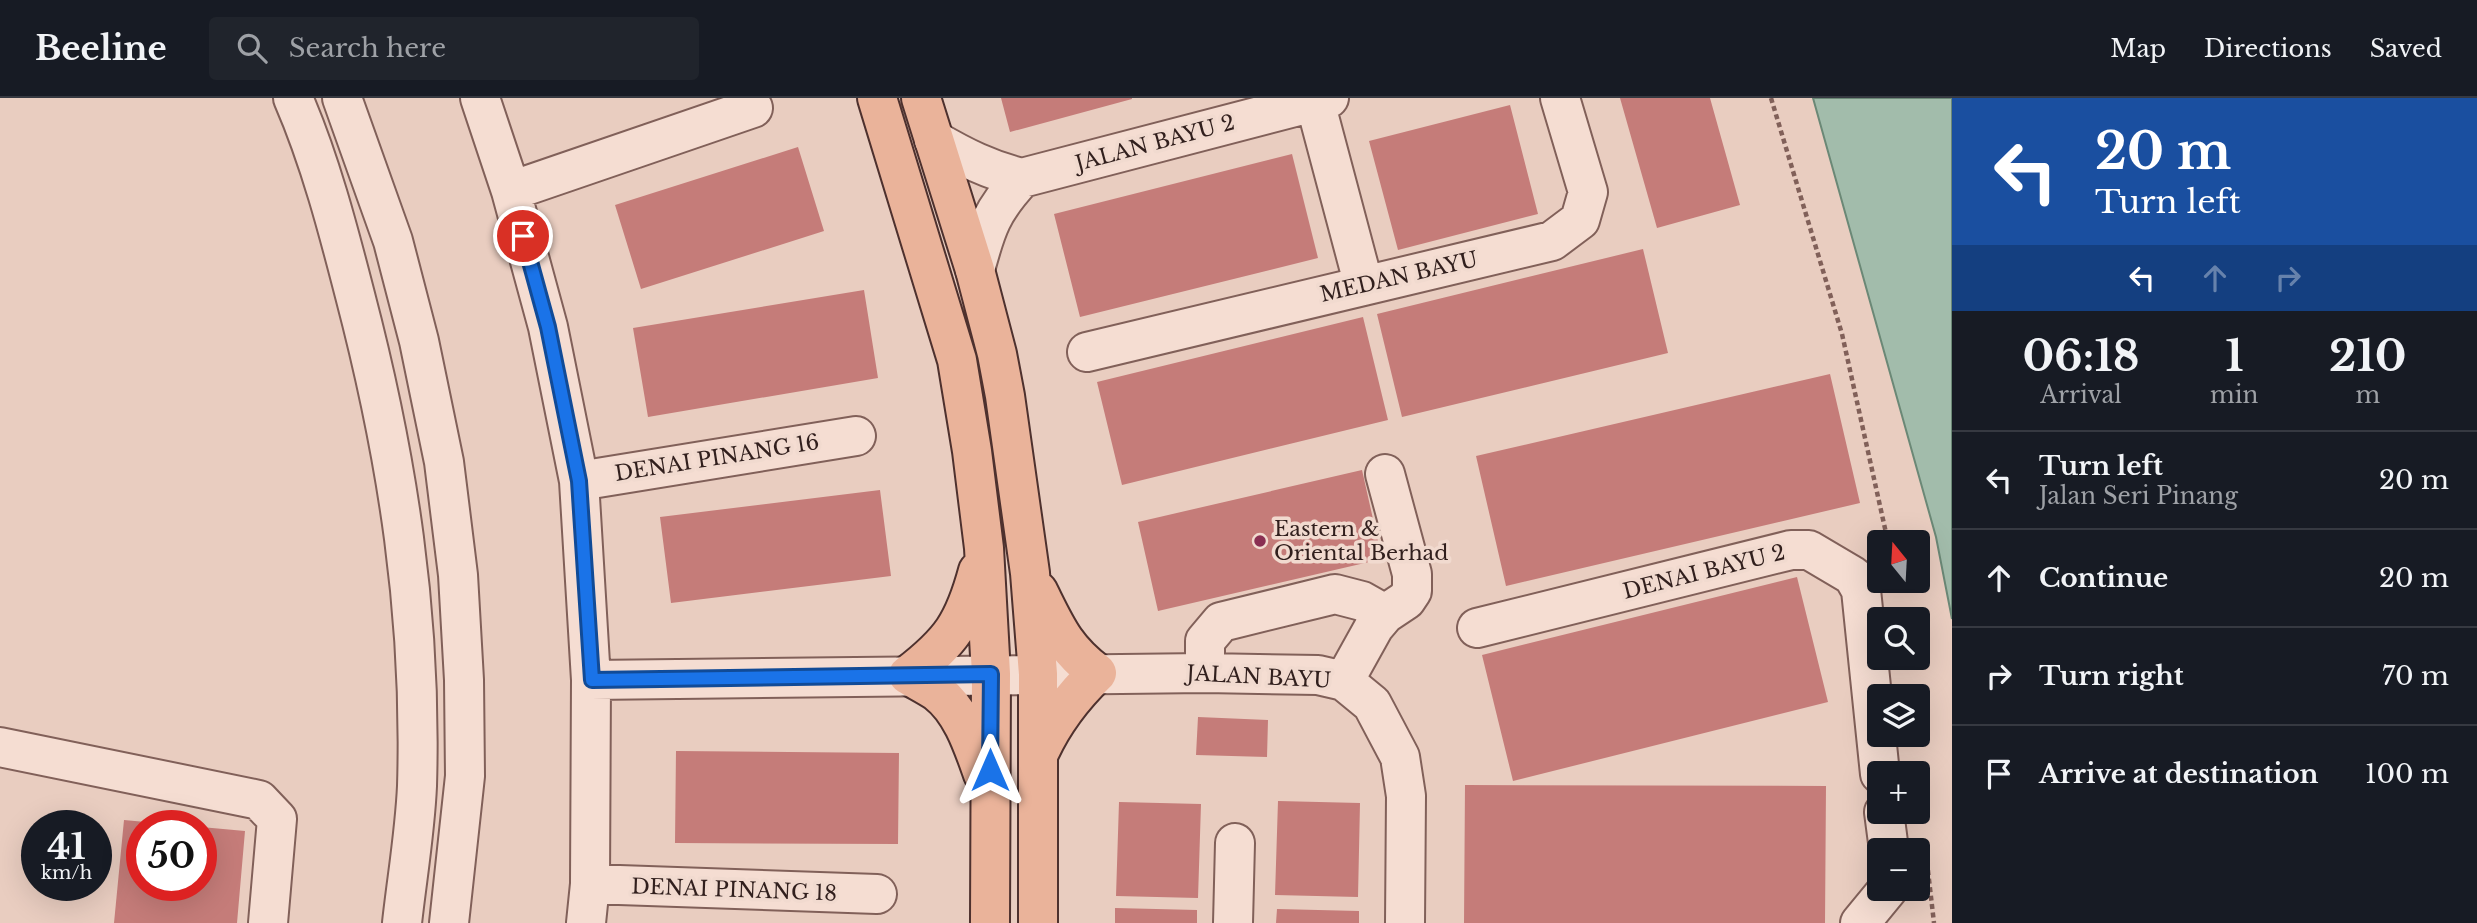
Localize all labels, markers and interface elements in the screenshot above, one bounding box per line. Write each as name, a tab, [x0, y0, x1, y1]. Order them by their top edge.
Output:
search box	[209, 17, 699, 80]
text: Beeline	[35, 28, 167, 69]
icon: search	[233, 29, 271, 67]
text: Search here	[289, 32, 446, 64]
text: Map	[2110, 34, 2166, 63]
text: Directions	[2204, 34, 2332, 63]
text: Saved	[2370, 34, 2442, 63]
street label: JALAN BAYU 2	[1070, 109, 1237, 178]
text: 20 m	[2095, 121, 2231, 182]
icon: left	[1980, 126, 2071, 217]
text: Turn left	[2095, 182, 2241, 222]
pin	[493, 206, 553, 266]
icon: arrive	[504, 217, 542, 255]
street label: MEDAN BAYU	[1317, 246, 1481, 308]
icon: left	[2123, 259, 2161, 297]
icon: ahead	[2196, 259, 2234, 297]
icon: right	[2269, 259, 2307, 297]
text: 06:18	[2023, 330, 2140, 382]
text: 1	[2225, 330, 2243, 382]
text: 210	[2329, 330, 2406, 382]
text: Arrival	[2040, 381, 2122, 409]
text: min	[2210, 381, 2258, 409]
text: m	[2355, 381, 2380, 409]
street label: DENAI PINANG 16	[613, 429, 821, 487]
text: Turn left	[2039, 450, 2163, 482]
icon: left	[1980, 461, 2018, 499]
text: 20 m	[2379, 464, 2449, 496]
text: Jalan Seri Pinang	[2039, 482, 2238, 510]
place label: Eastern & Oriental Berhad	[1274, 516, 1448, 566]
north arrow	[1867, 530, 1930, 593]
map controls	[1867, 530, 1930, 901]
marker: Eastern & Oriental Berhad	[1252, 533, 1268, 549]
street label: DENAI BAYU 2	[1620, 539, 1788, 605]
icon: ahead	[1980, 559, 2018, 597]
text: Continue	[2039, 562, 2168, 594]
text: 20 m	[2379, 562, 2449, 594]
button: search	[1867, 607, 1930, 670]
icon: right	[1980, 657, 2018, 695]
street label: JALAN BAYU	[1183, 660, 1332, 694]
text: Turn right	[2039, 660, 2184, 692]
text: 70 m	[2382, 660, 2449, 692]
button: layers	[1867, 684, 1930, 747]
position arrow	[953, 733, 1027, 807]
icon: arrive	[1980, 755, 2018, 793]
text: Arrive at destination	[2039, 758, 2319, 790]
text: 100 m	[2365, 758, 2449, 790]
button: +	[1867, 761, 1930, 824]
speed limit sign: 50	[126, 810, 217, 901]
text: 41	[47, 825, 86, 868]
button: −	[1867, 838, 1930, 901]
text: km/h	[41, 862, 92, 884]
street label: DENAI PINANG 18	[631, 873, 837, 907]

